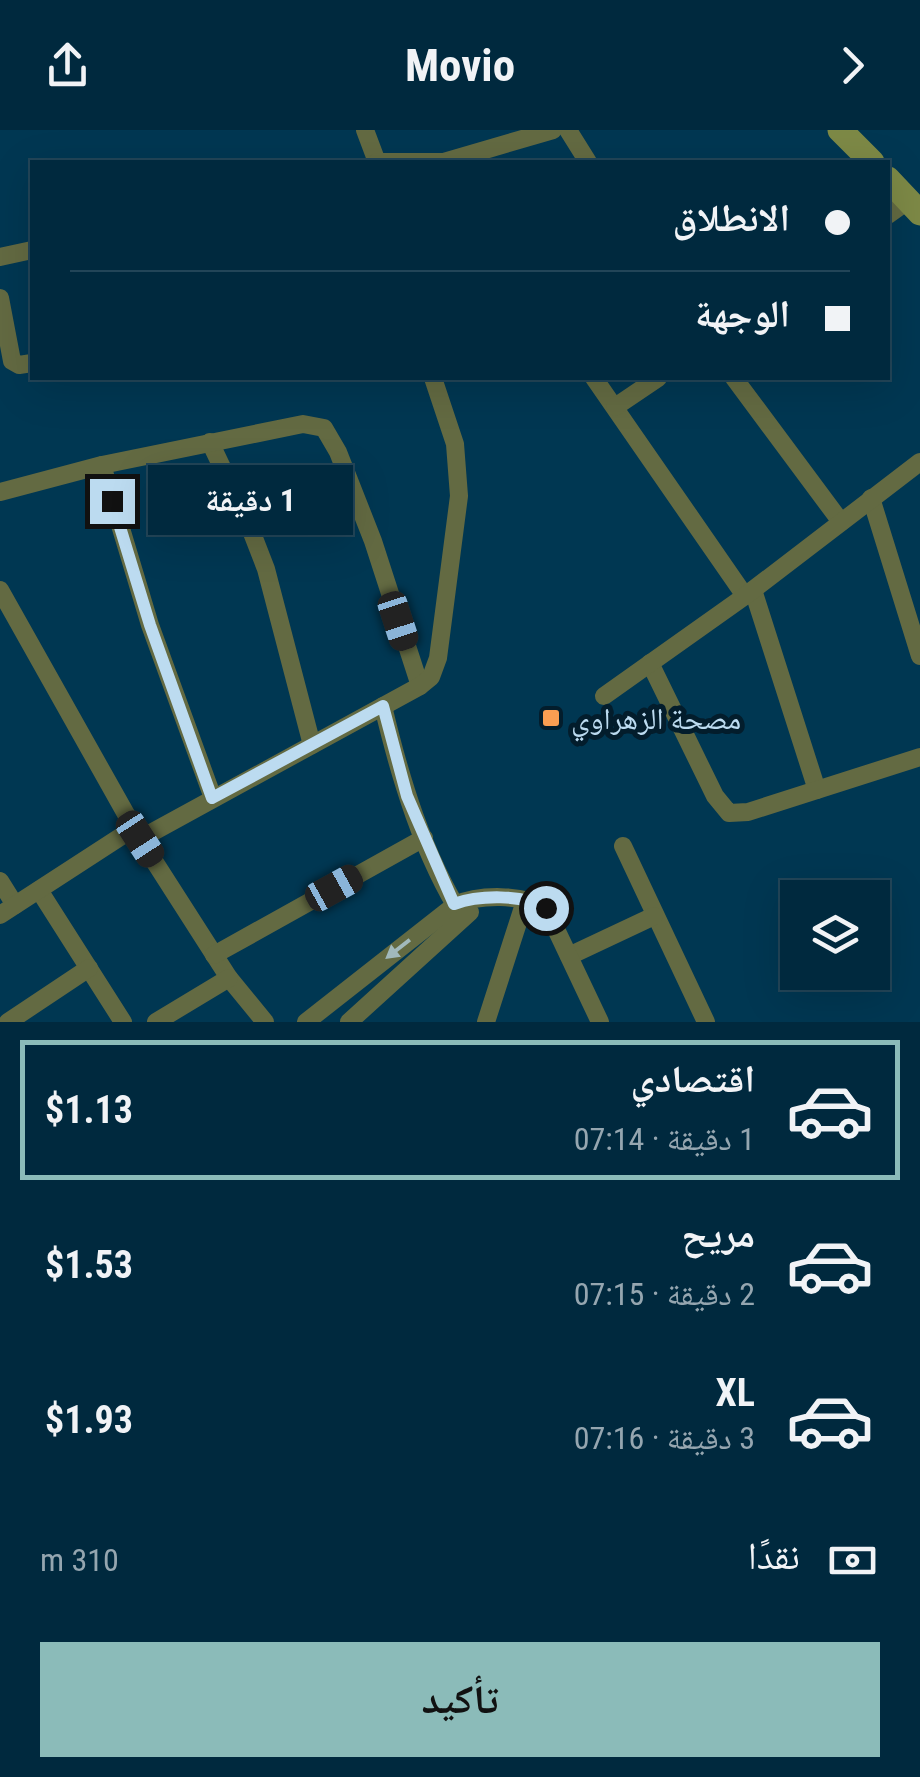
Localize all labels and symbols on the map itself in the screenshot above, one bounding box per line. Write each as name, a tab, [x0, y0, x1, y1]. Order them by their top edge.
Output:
callout: 1 دقيقة	[147, 466, 352, 536]
route end	[90, 479, 135, 524]
car	[374, 588, 422, 654]
place label: مصحة الزهراوي	[571, 701, 741, 742]
marker: مصحة الزهراوي	[540, 707, 562, 729]
car	[111, 806, 169, 872]
car	[300, 860, 368, 916]
route start	[524, 886, 569, 931]
one-way arrow	[386, 938, 411, 959]

